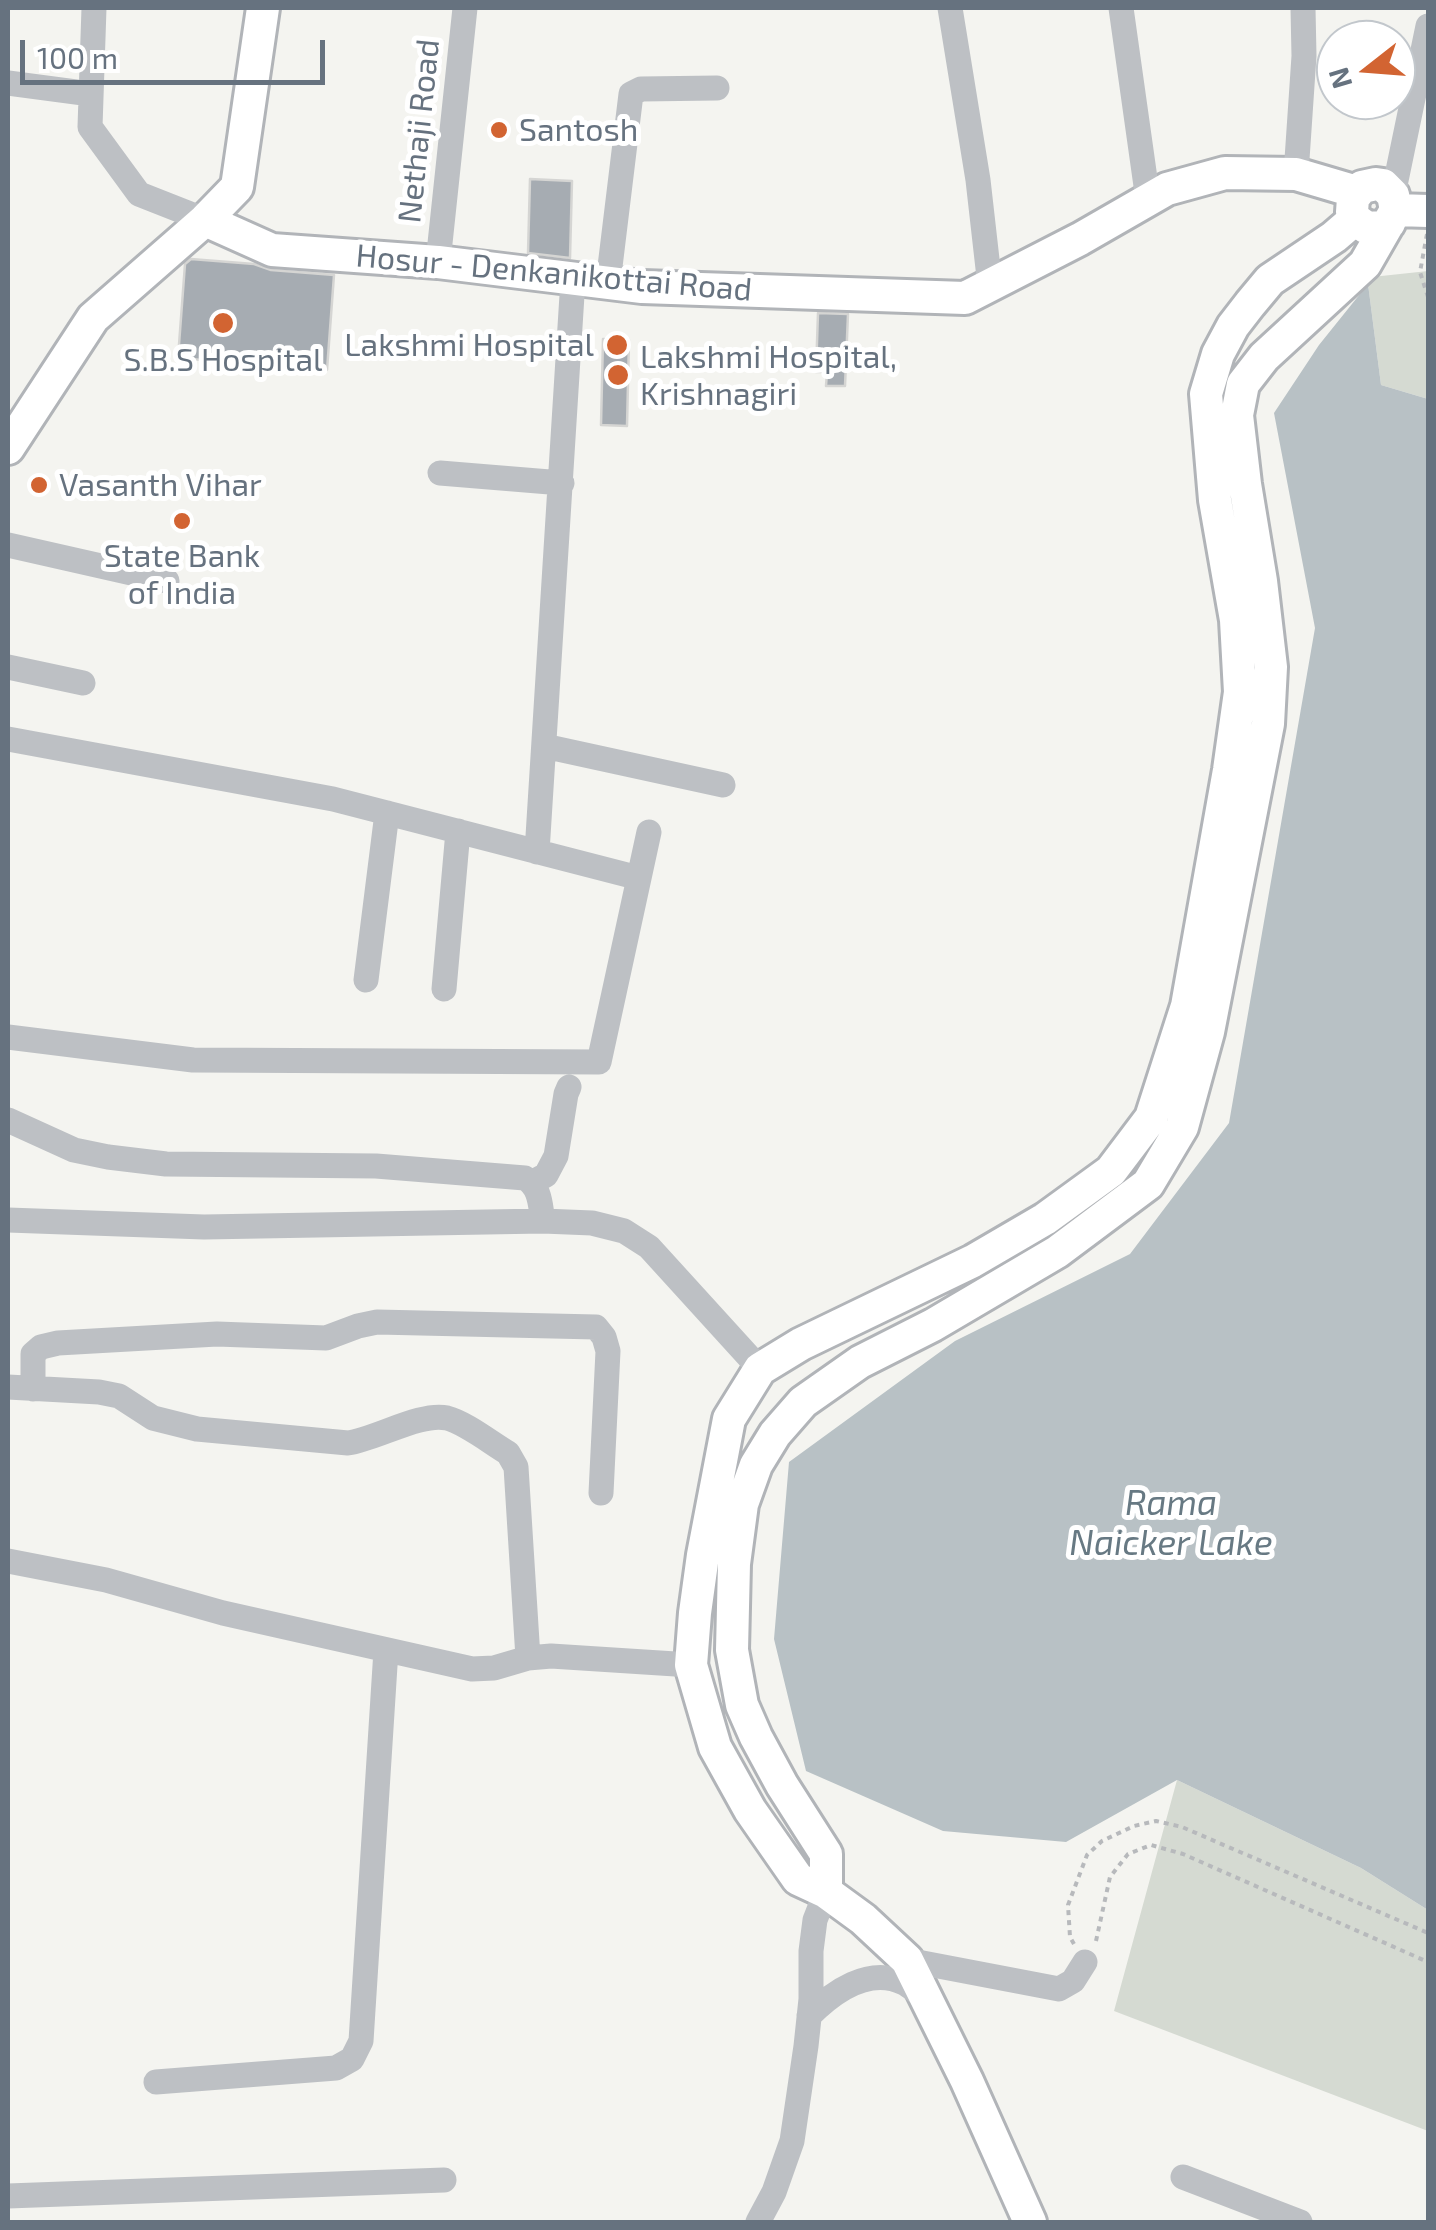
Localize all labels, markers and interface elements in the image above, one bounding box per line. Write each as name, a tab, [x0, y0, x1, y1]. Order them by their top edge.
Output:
scale bar	[25, 20, 330, 82]
north arrow	[1316, 20, 1416, 120]
street label: Nethaji Road	[390, 37, 448, 225]
text: 100 m	[37, 39, 118, 75]
text: N	[1320, 64, 1358, 93]
place label: Santosh	[519, 111, 638, 149]
marker: Santosh	[488, 119, 510, 141]
street label: Hosur - Denkanikottai Road	[354, 237, 754, 309]
marker: S.B.S Hospital	[210, 310, 236, 336]
place label: Lakshmi Hospital	[344, 326, 594, 364]
marker: Lakshmi Hospital	[604, 332, 630, 358]
place label: Lakshmi Hospital, Krishnagiri	[640, 338, 897, 413]
place label: S.B.S Hospital	[123, 341, 323, 379]
marker: Lakshmi Hospital, Krishnagiri	[605, 362, 631, 388]
place label: Vasanth Vihar	[59, 466, 262, 504]
marker: Vasanth Vihar	[28, 474, 50, 496]
marker: State Bank of India	[171, 510, 193, 532]
place label: State Bank of India	[104, 537, 260, 612]
water label: Rama Naicker Lake	[1069, 1482, 1273, 1564]

